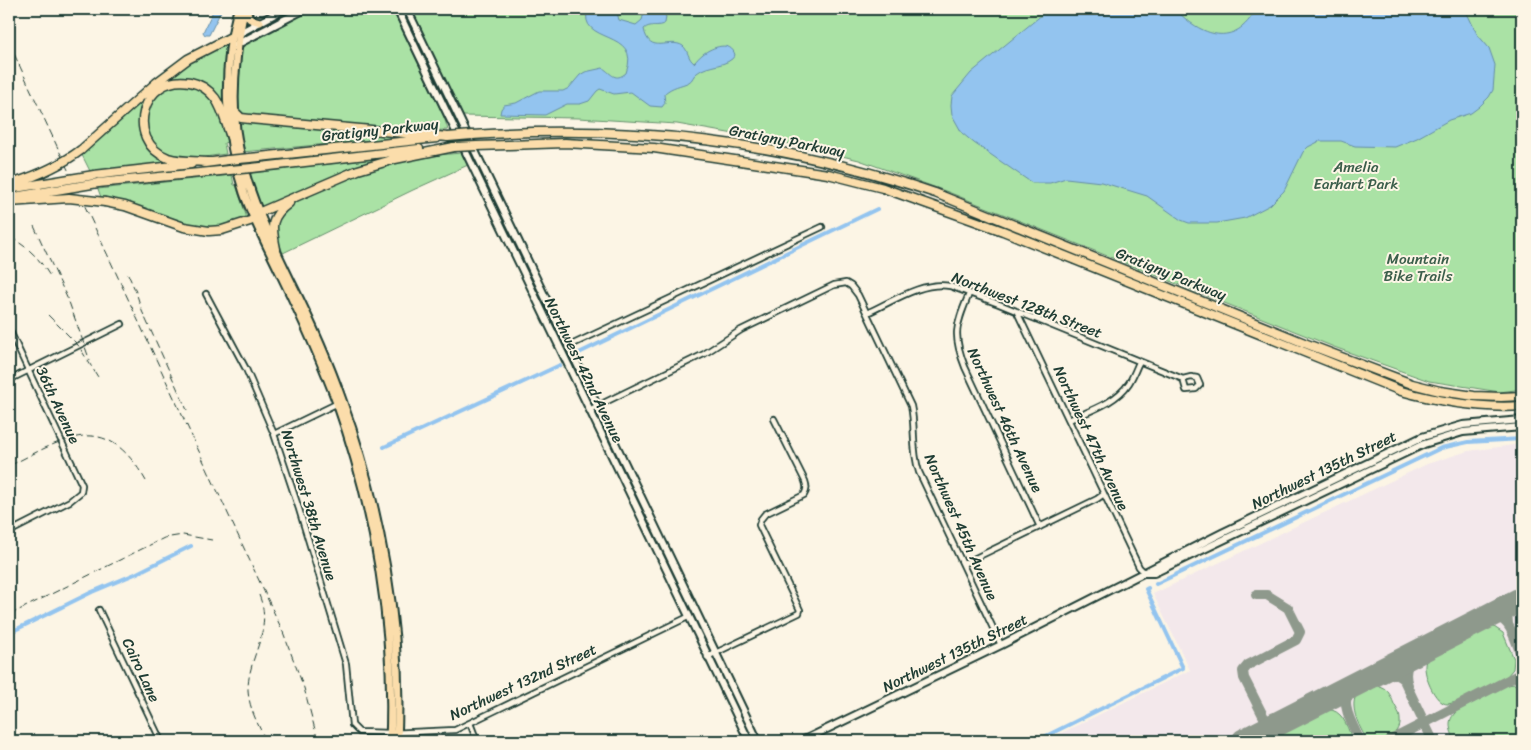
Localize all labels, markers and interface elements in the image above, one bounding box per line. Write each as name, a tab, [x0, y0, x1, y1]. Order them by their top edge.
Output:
street label: Gratigny Parkway	[320, 111, 440, 149]
street label: Gratigny Parkway	[727, 117, 847, 165]
park label: Amelia Earhart Park	[1314, 154, 1398, 197]
street label: Gratigny Parkway	[1112, 240, 1231, 308]
park label: Mountain Bike Trails	[1384, 246, 1452, 289]
street label: Northwest 128th Street	[948, 264, 1107, 346]
street label: Northwest 42nd Avenue	[537, 293, 631, 447]
street label: Northwest 46th Avenue	[960, 343, 1050, 497]
street label: Northwest 47th Avenue	[1046, 361, 1136, 515]
street label: 36th Avenue	[29, 362, 87, 448]
street label: Northwest 135th Street	[1247, 423, 1402, 517]
street label: Northwest 38th Avenue	[274, 426, 344, 584]
street label: Northwest 45th Avenue	[917, 449, 1005, 605]
street label: Northwest 135th Street	[878, 606, 1033, 700]
street label: Cairo Lane	[115, 633, 167, 707]
street label: Northwest 132nd Street	[445, 636, 602, 728]

